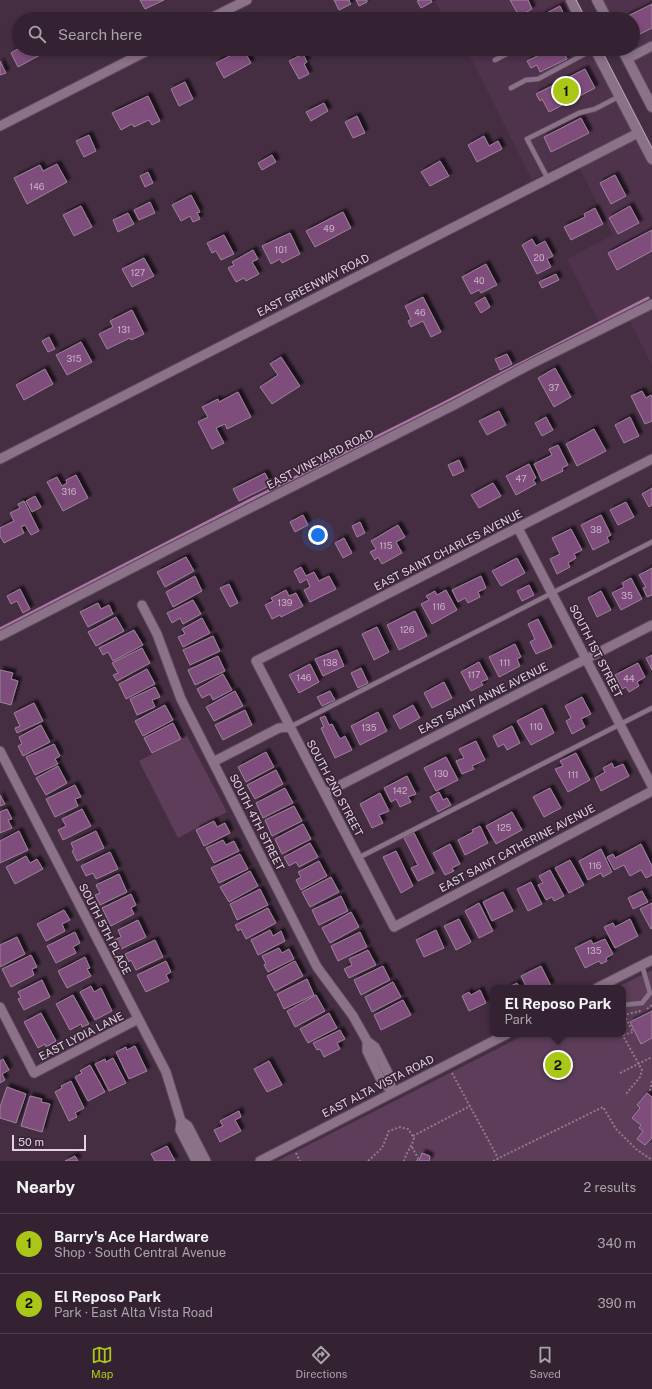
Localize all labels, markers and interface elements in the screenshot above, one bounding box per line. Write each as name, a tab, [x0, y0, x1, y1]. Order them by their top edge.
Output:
search box	[12, 12, 640, 56]
icon: search	[26, 23, 48, 45]
text: Search here	[58, 26, 142, 43]
pin: 1	[553, 76, 579, 106]
house number: 146	[30, 181, 45, 192]
house number: 49	[323, 223, 335, 234]
house number: 101	[275, 244, 287, 255]
street label: EAST GREENWAY ROAD	[255, 251, 371, 319]
house number: 20	[534, 252, 545, 263]
house number: 127	[131, 267, 145, 278]
house number: 40	[473, 275, 485, 286]
house number: 46	[414, 307, 426, 318]
house number: 131	[118, 324, 131, 335]
house number: 315	[66, 353, 82, 364]
house number: 37	[549, 382, 559, 393]
street label: EAST VINEYARD ROAD	[265, 427, 376, 491]
house number: 47	[515, 473, 527, 484]
house number: 316	[62, 486, 77, 497]
street label: EAST SAINT CHARLES AVENUE	[372, 507, 524, 593]
house number: 38	[590, 524, 602, 535]
your location	[308, 525, 328, 545]
house number: 115	[379, 540, 393, 551]
house number: 35	[621, 590, 633, 601]
house number: 139	[278, 597, 293, 608]
house number: 116	[433, 601, 446, 612]
street label: SOUTH 1ST STREET	[567, 602, 625, 700]
house number: 126	[400, 624, 415, 635]
house number: 138	[322, 657, 338, 668]
house number: 111	[500, 657, 511, 668]
street label: EAST SAINT ANNE AVENUE	[416, 660, 550, 736]
house number: 117	[468, 669, 480, 680]
house number: 146	[297, 672, 312, 683]
house number: 44	[623, 673, 635, 684]
house number: 110	[530, 721, 543, 732]
house number: 135	[361, 722, 377, 733]
street label: SOUTH 2ND STREET	[305, 738, 366, 839]
house number: 130	[434, 768, 449, 779]
house number: 111	[568, 769, 579, 780]
street label: SOUTH 4TH STREET	[227, 772, 287, 873]
house number: 142	[393, 785, 407, 796]
street label: EAST SAINT CATHERINE AVENUE	[437, 802, 597, 894]
house number: 125	[497, 822, 512, 833]
house number: 116	[589, 860, 602, 871]
street label: SOUTH 5TH PLACE	[77, 882, 133, 977]
house number: 135	[586, 945, 602, 956]
popup	[490, 985, 626, 1037]
text: El Reposo Park	[504, 995, 612, 1012]
street label: EAST LYDIA LANE	[37, 1009, 126, 1063]
text: Park	[504, 1012, 532, 1027]
pin: 2	[545, 1050, 571, 1080]
street label: EAST ALTA VISTA ROAD	[320, 1052, 436, 1119]
scale bar	[12, 1133, 86, 1152]
text: 50 m	[18, 1136, 44, 1148]
text: Nearby	[16, 1177, 75, 1197]
text: 2 results	[584, 1180, 636, 1195]
text: Barry's Ace Hardware	[54, 1228, 209, 1245]
text: 1	[26, 1236, 32, 1251]
text: 340 m	[597, 1236, 636, 1251]
text: Shop · South Central Avenue	[54, 1245, 226, 1260]
text: El Reposo Park	[54, 1288, 161, 1305]
text: 2	[25, 1296, 33, 1311]
text: 390 m	[598, 1296, 636, 1311]
text: Park · East Alta Vista Road	[54, 1305, 213, 1320]
tab: Map	[91, 1344, 113, 1380]
tab: Directions	[296, 1344, 347, 1380]
tab: Saved	[529, 1344, 561, 1380]

